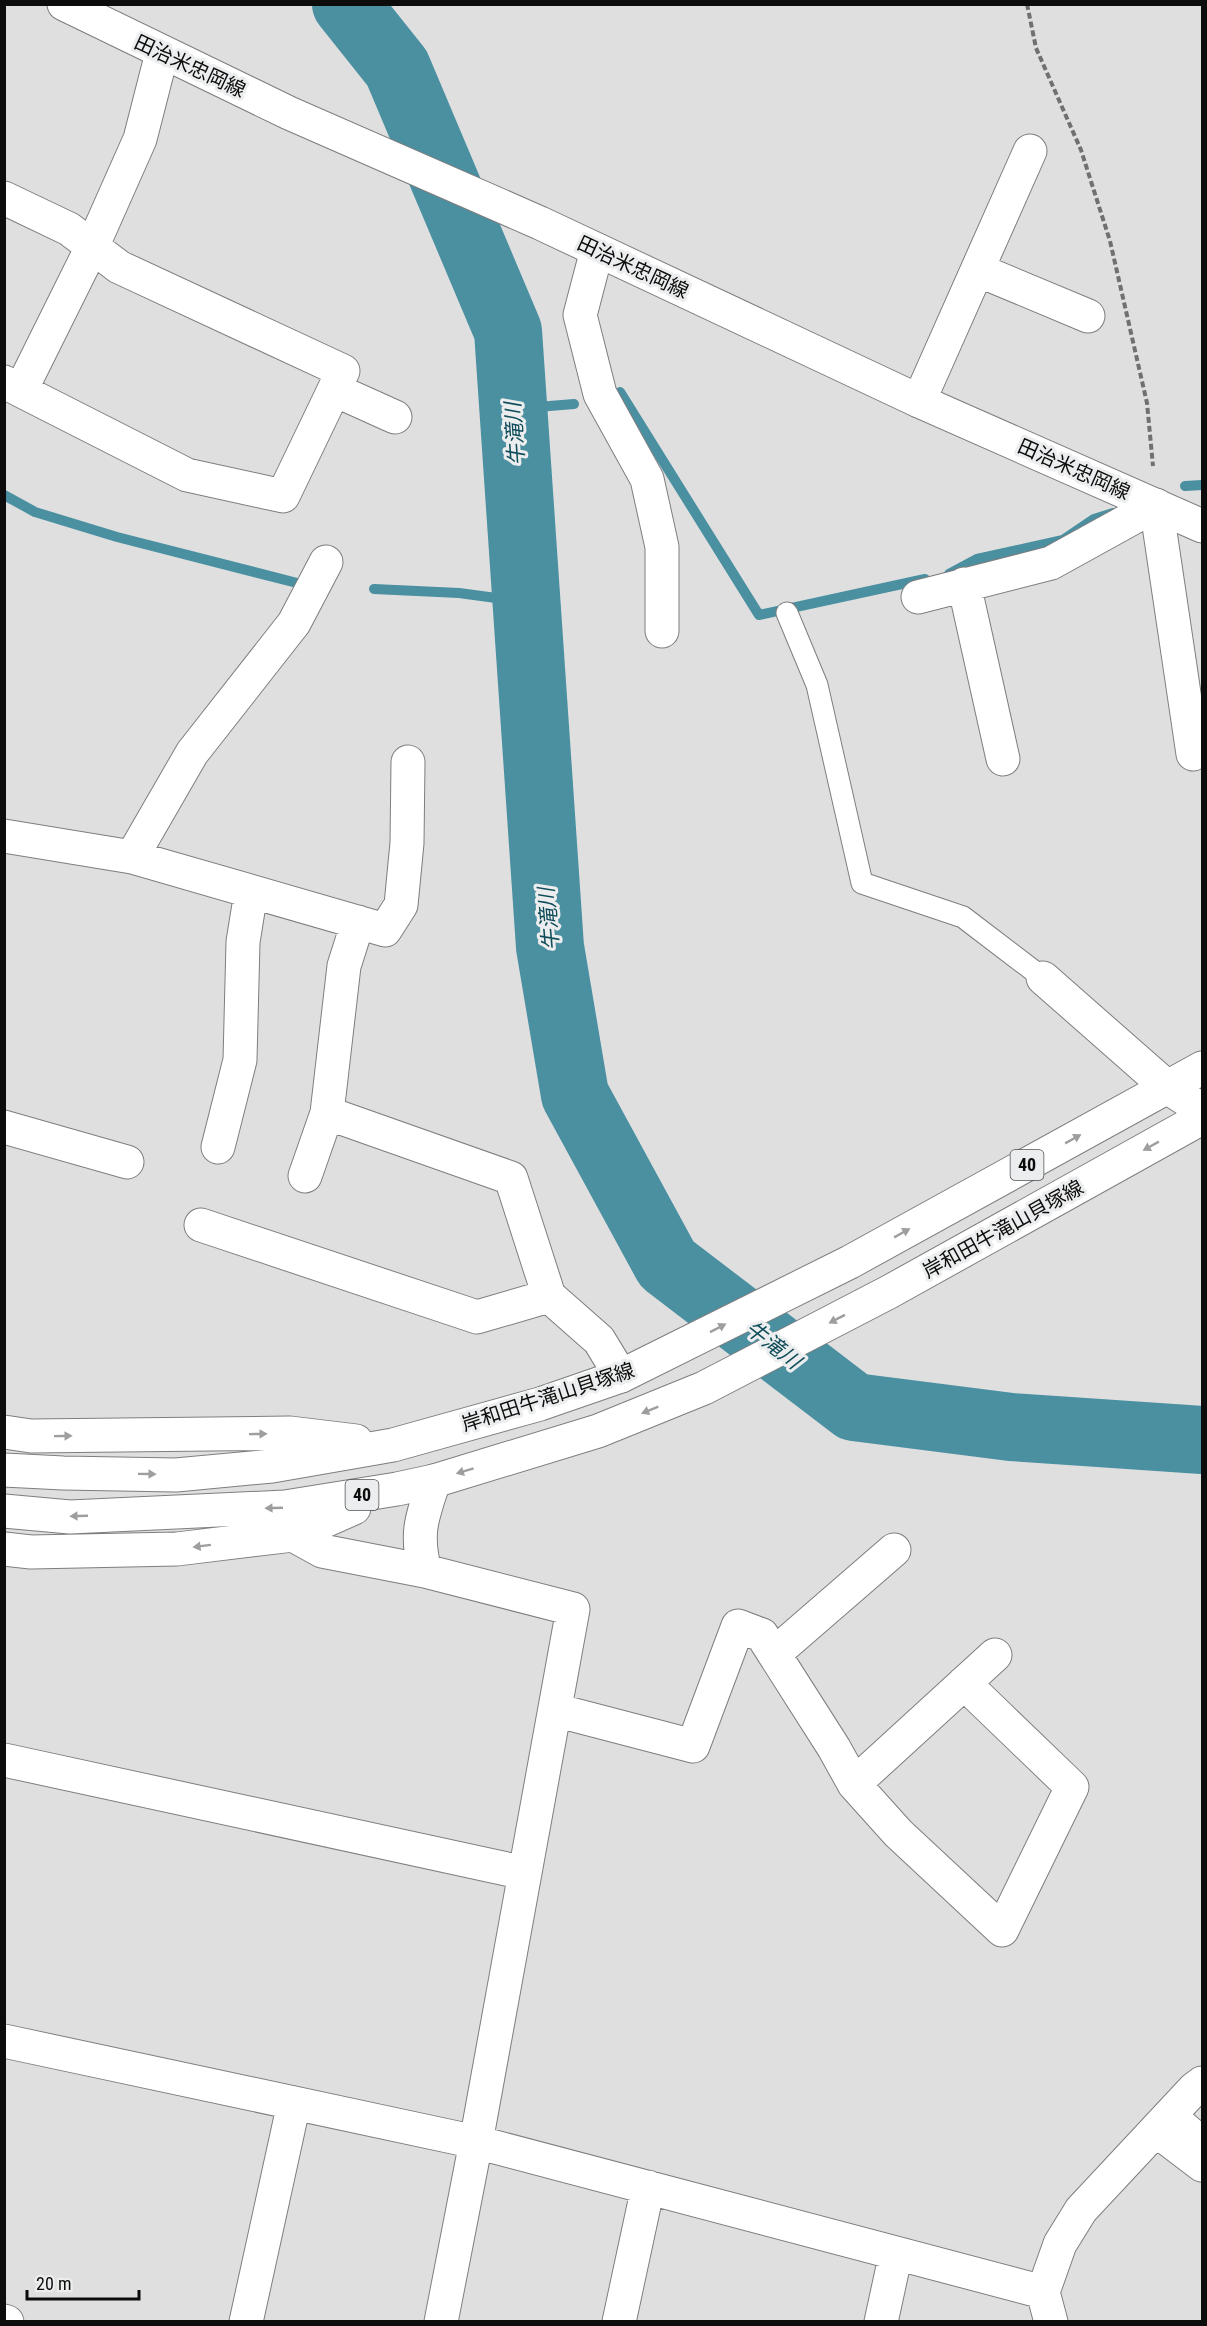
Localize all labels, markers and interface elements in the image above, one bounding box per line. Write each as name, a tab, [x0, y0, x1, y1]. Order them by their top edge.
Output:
street label: 田治米忠岡線	[131, 30, 249, 102]
street label: 田治米忠岡線	[574, 231, 692, 303]
water label: 牛滝川	[501, 400, 529, 466]
street label: 田治米忠岡線	[1014, 434, 1134, 504]
water label: 牛滝川	[534, 885, 564, 951]
one-way arrow	[1064, 1134, 1081, 1144]
one-way arrow	[1143, 1141, 1160, 1151]
road number: 40	[1010, 1150, 1044, 1180]
street label: 岸和田牛滝山貝塚線	[918, 1175, 1088, 1283]
one-way arrow	[894, 1228, 911, 1238]
one-way arrow	[828, 1314, 845, 1324]
water label: 牛滝川	[741, 1316, 807, 1375]
one-way arrow	[709, 1323, 726, 1333]
street label: 岸和田牛滝山貝塚線	[459, 1358, 637, 1436]
one-way arrow	[641, 1406, 659, 1415]
one-way arrow	[248, 1429, 267, 1439]
one-way arrow	[53, 1431, 72, 1441]
one-way arrow	[456, 1467, 474, 1476]
one-way arrow	[137, 1469, 156, 1479]
road number: 40	[346, 1480, 378, 1510]
one-way arrow	[265, 1503, 284, 1512]
one-way arrow	[70, 1512, 89, 1521]
one-way arrow	[192, 1541, 211, 1551]
scale bar	[27, 2263, 140, 2301]
text: 20 m	[36, 2273, 71, 2294]

